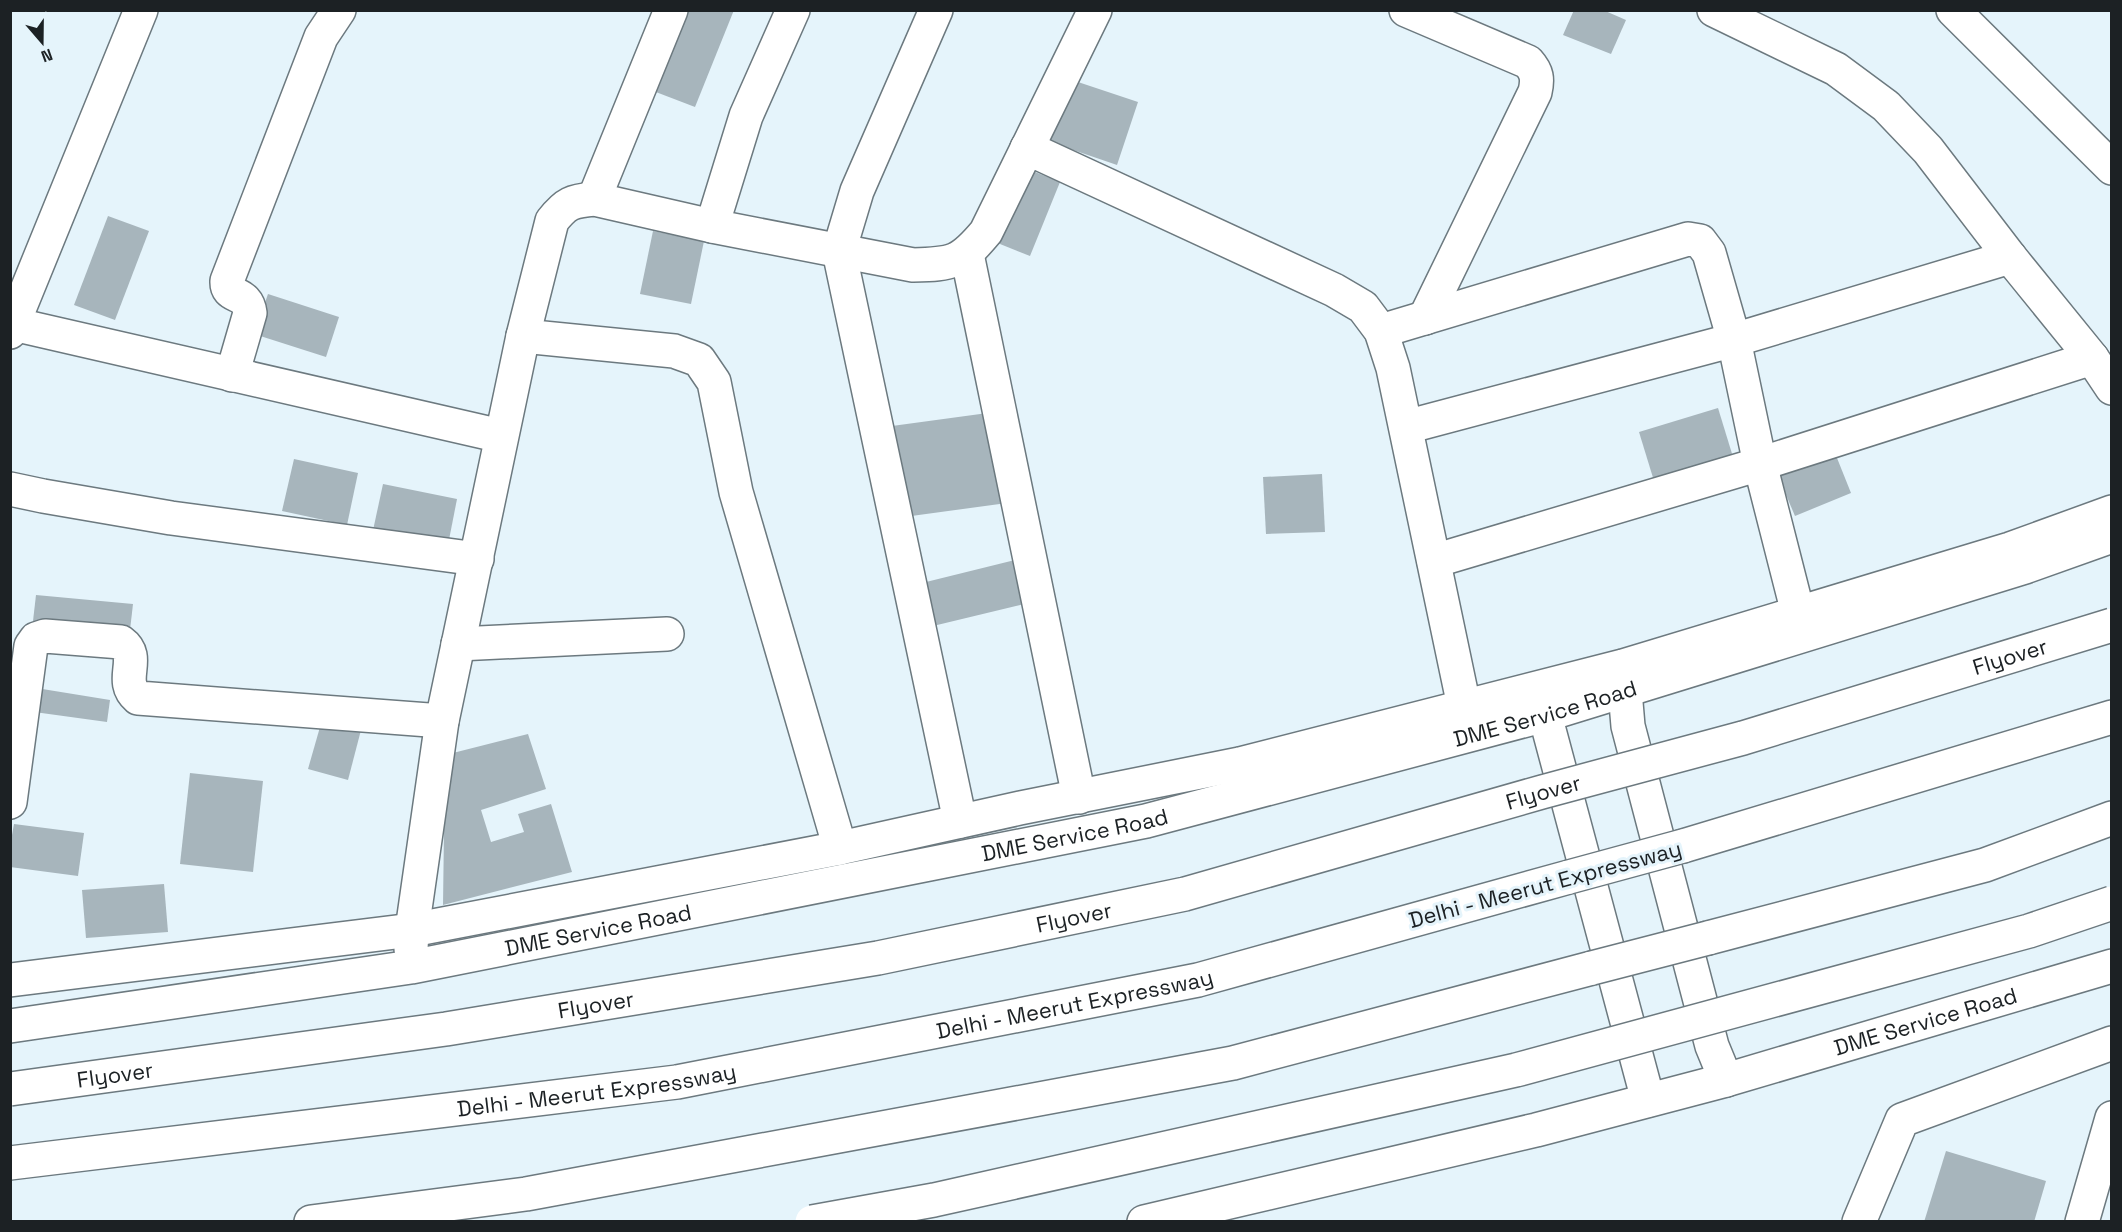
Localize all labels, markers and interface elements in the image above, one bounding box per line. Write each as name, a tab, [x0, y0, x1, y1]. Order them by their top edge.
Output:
north arrow	[12, 12, 72, 72]
text: N	[38, 44, 56, 67]
street label: Flyover	[1969, 632, 2051, 681]
street label: DME Service Road	[1450, 674, 1640, 753]
street label: Flyover	[1502, 768, 1584, 816]
street label: DME Service Road	[979, 802, 1171, 867]
street label: Delhi - Meerut Expressway	[1405, 834, 1685, 934]
street label: Flyover	[1034, 896, 1114, 939]
street label: DME Service Road	[502, 898, 694, 962]
street label: Delhi - Meerut Expressway	[934, 963, 1216, 1045]
street label: DME Service Road	[1830, 981, 2020, 1061]
street label: Flyover	[556, 984, 636, 1024]
street label: Flyover	[75, 1055, 155, 1094]
street label: Delhi - Meerut Expressway	[455, 1057, 738, 1123]

